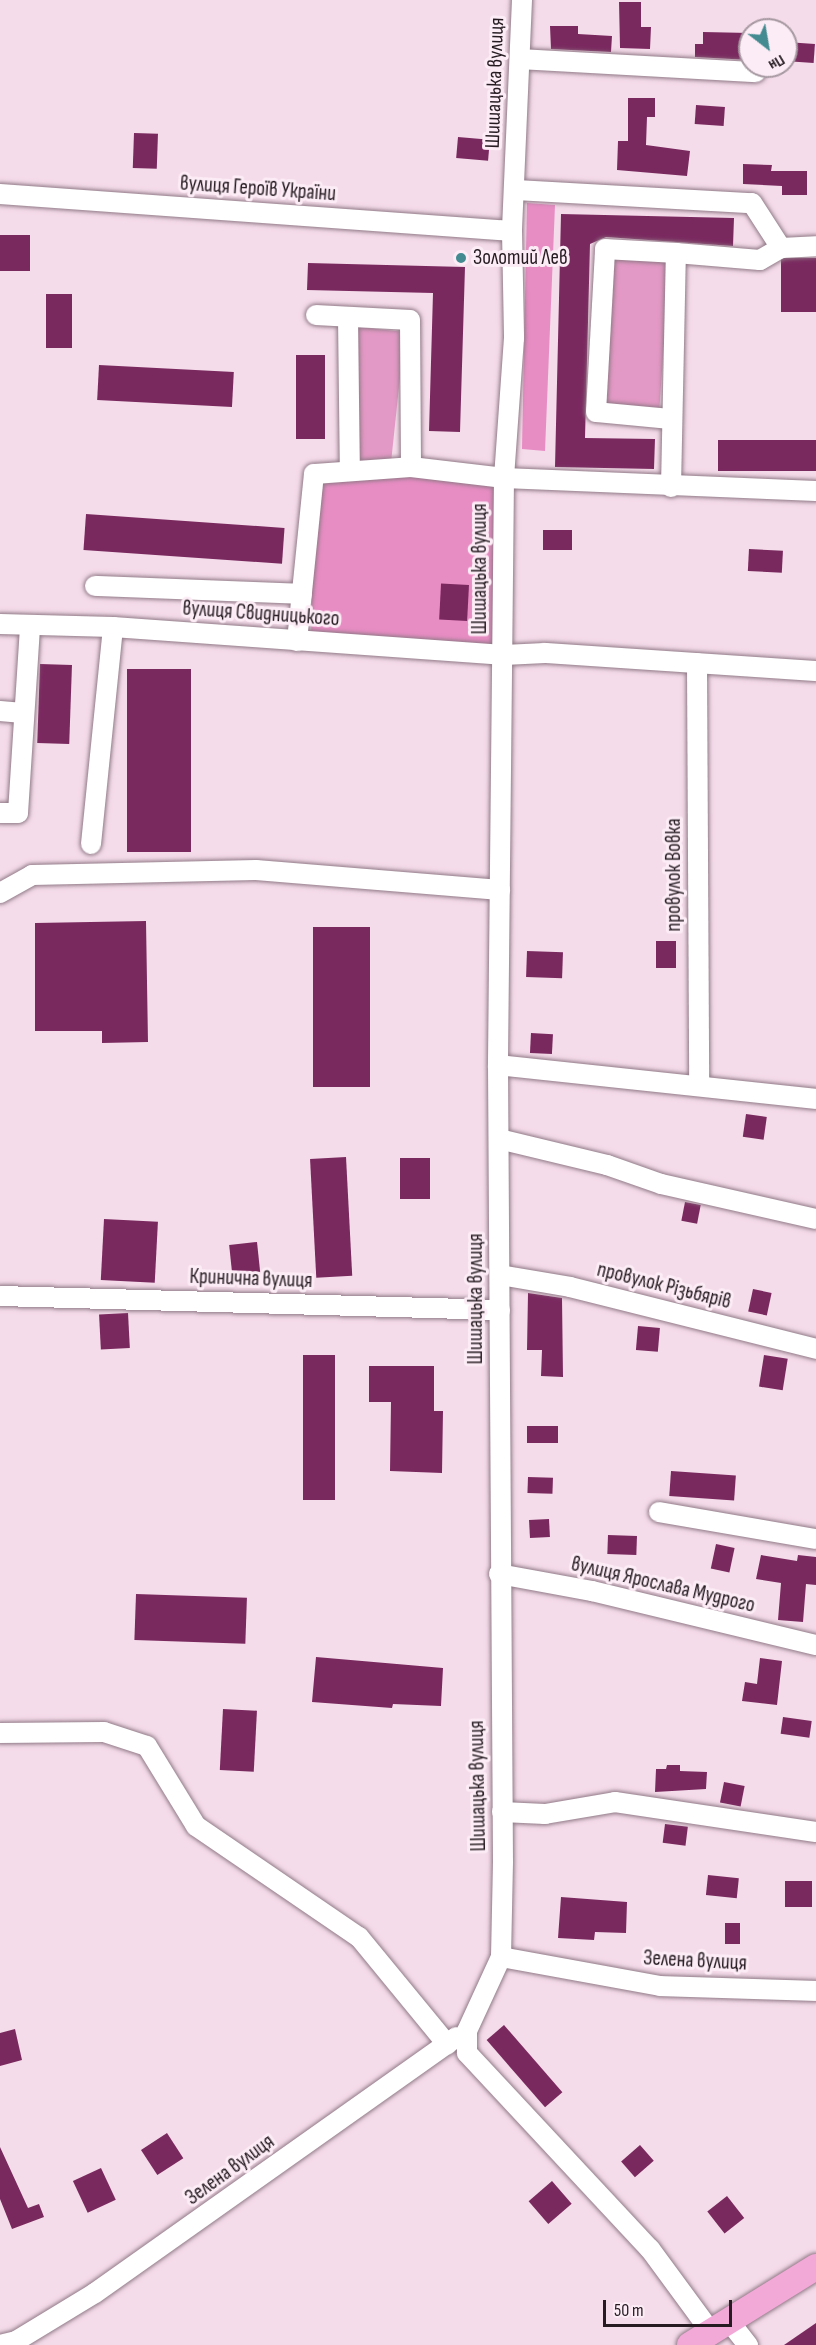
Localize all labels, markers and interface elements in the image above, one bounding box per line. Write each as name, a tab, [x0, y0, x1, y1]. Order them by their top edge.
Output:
street label: Шишацька вулиця	[480, 17, 510, 149]
north arrow	[738, 18, 798, 78]
text: Пн	[765, 50, 788, 74]
street label: вулиця Героїв України	[179, 171, 337, 207]
place label: Золотий Лев	[473, 245, 568, 271]
marker: Золотий Лев	[454, 251, 468, 265]
street label: Шишацька вулиця	[467, 504, 493, 634]
street label: вулиця Свидницького	[182, 596, 340, 632]
street label: провулок Вовка	[661, 818, 687, 932]
street label: Шишацька вулиця	[463, 1234, 489, 1364]
street label: провулок Різьбярів	[594, 1257, 734, 1315]
street label: Кринична вулиця	[189, 1264, 313, 1294]
street label: вулиця Ярослава Мудрого	[569, 1552, 757, 1618]
street label: Шишацька вулиця	[464, 1720, 492, 1852]
street label: Зелена вулиця	[643, 1946, 747, 1976]
street label: Зелена вулиця	[181, 2129, 279, 2211]
scale bar	[606, 2288, 735, 2326]
text: 50 m	[614, 2300, 644, 2321]

